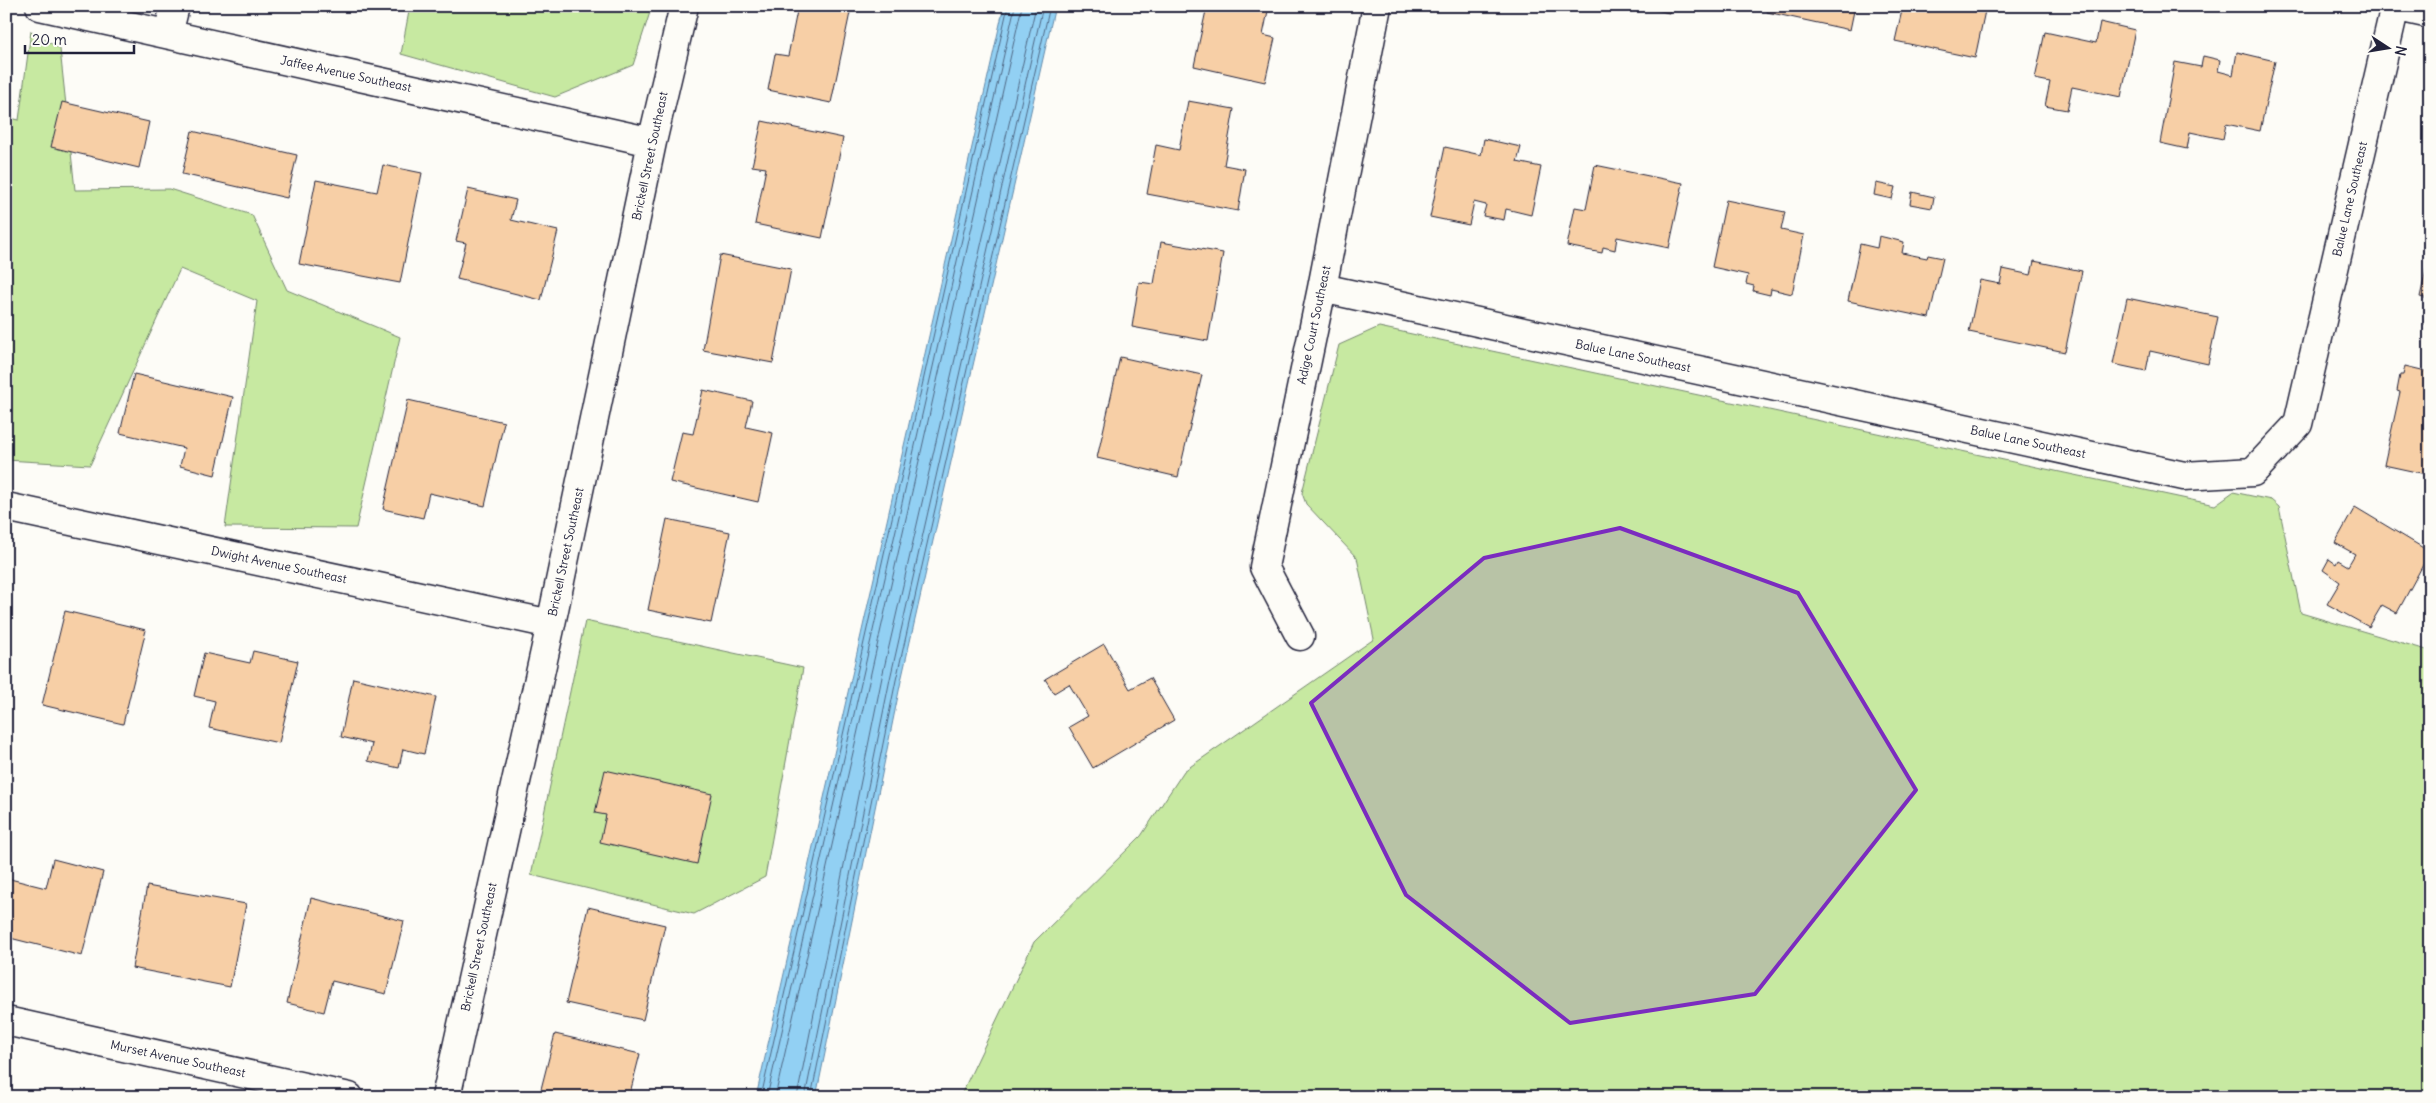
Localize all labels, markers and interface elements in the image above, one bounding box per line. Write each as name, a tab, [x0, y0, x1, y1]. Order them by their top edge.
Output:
scale bar	[25, 22, 134, 54]
north arrow	[2364, 22, 2414, 72]
text: 20 m	[32, 30, 67, 49]
text: N	[2391, 44, 2411, 57]
street label: Jaffee Avenue Southeast	[279, 52, 413, 95]
street label: Brickell Street Southeast	[629, 90, 671, 222]
street label: Balue Lane Southeast	[2329, 140, 2370, 258]
street label: Adige Court Southeast	[1294, 264, 1333, 386]
street label: Balue Lane Southeast	[1574, 336, 1692, 375]
street label: Balue Lane Southeast	[1969, 422, 2087, 461]
street label: Brickell Street Southeast	[545, 486, 587, 618]
street label: Dwight Avenue Southeast	[210, 543, 348, 586]
street label: Brickell Street Southeast	[458, 881, 500, 1013]
street label: Murset Avenue Southeast	[109, 1037, 247, 1080]

